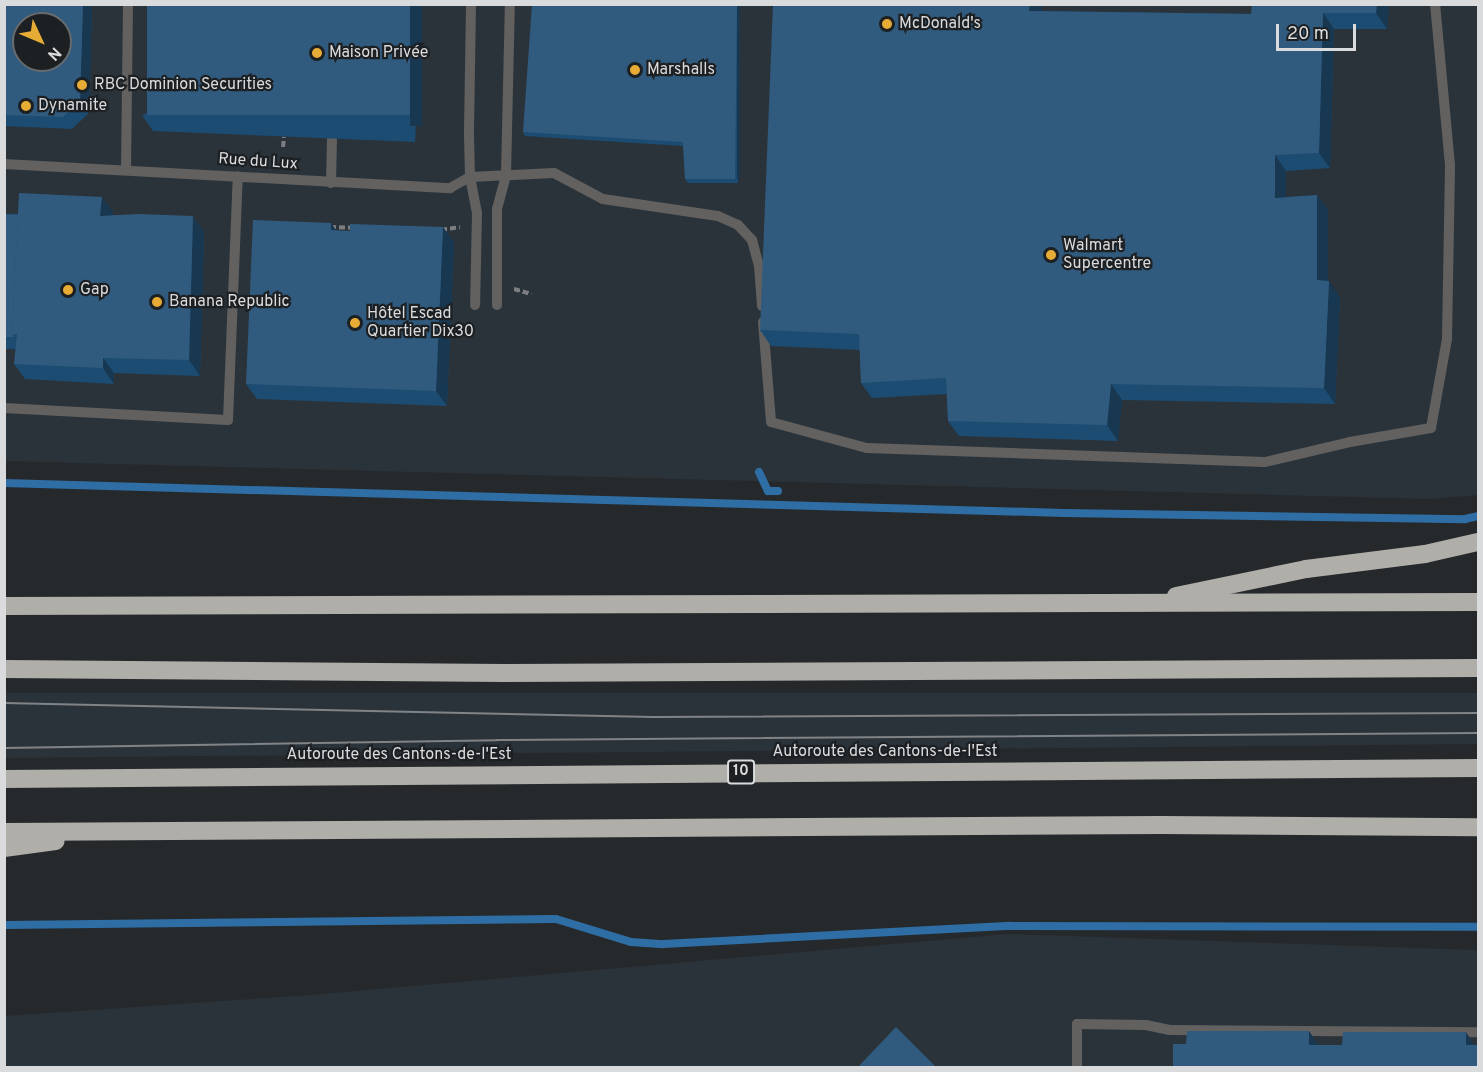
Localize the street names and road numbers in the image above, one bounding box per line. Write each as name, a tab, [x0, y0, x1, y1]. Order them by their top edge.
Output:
street label: Rue du Lux	[218, 150, 298, 174]
street label: Autoroute des Cantons-de-l'Est	[772, 742, 998, 762]
street label: Autoroute des Cantons-de-l'Est	[286, 745, 512, 765]
road number: 10	[726, 760, 756, 784]

